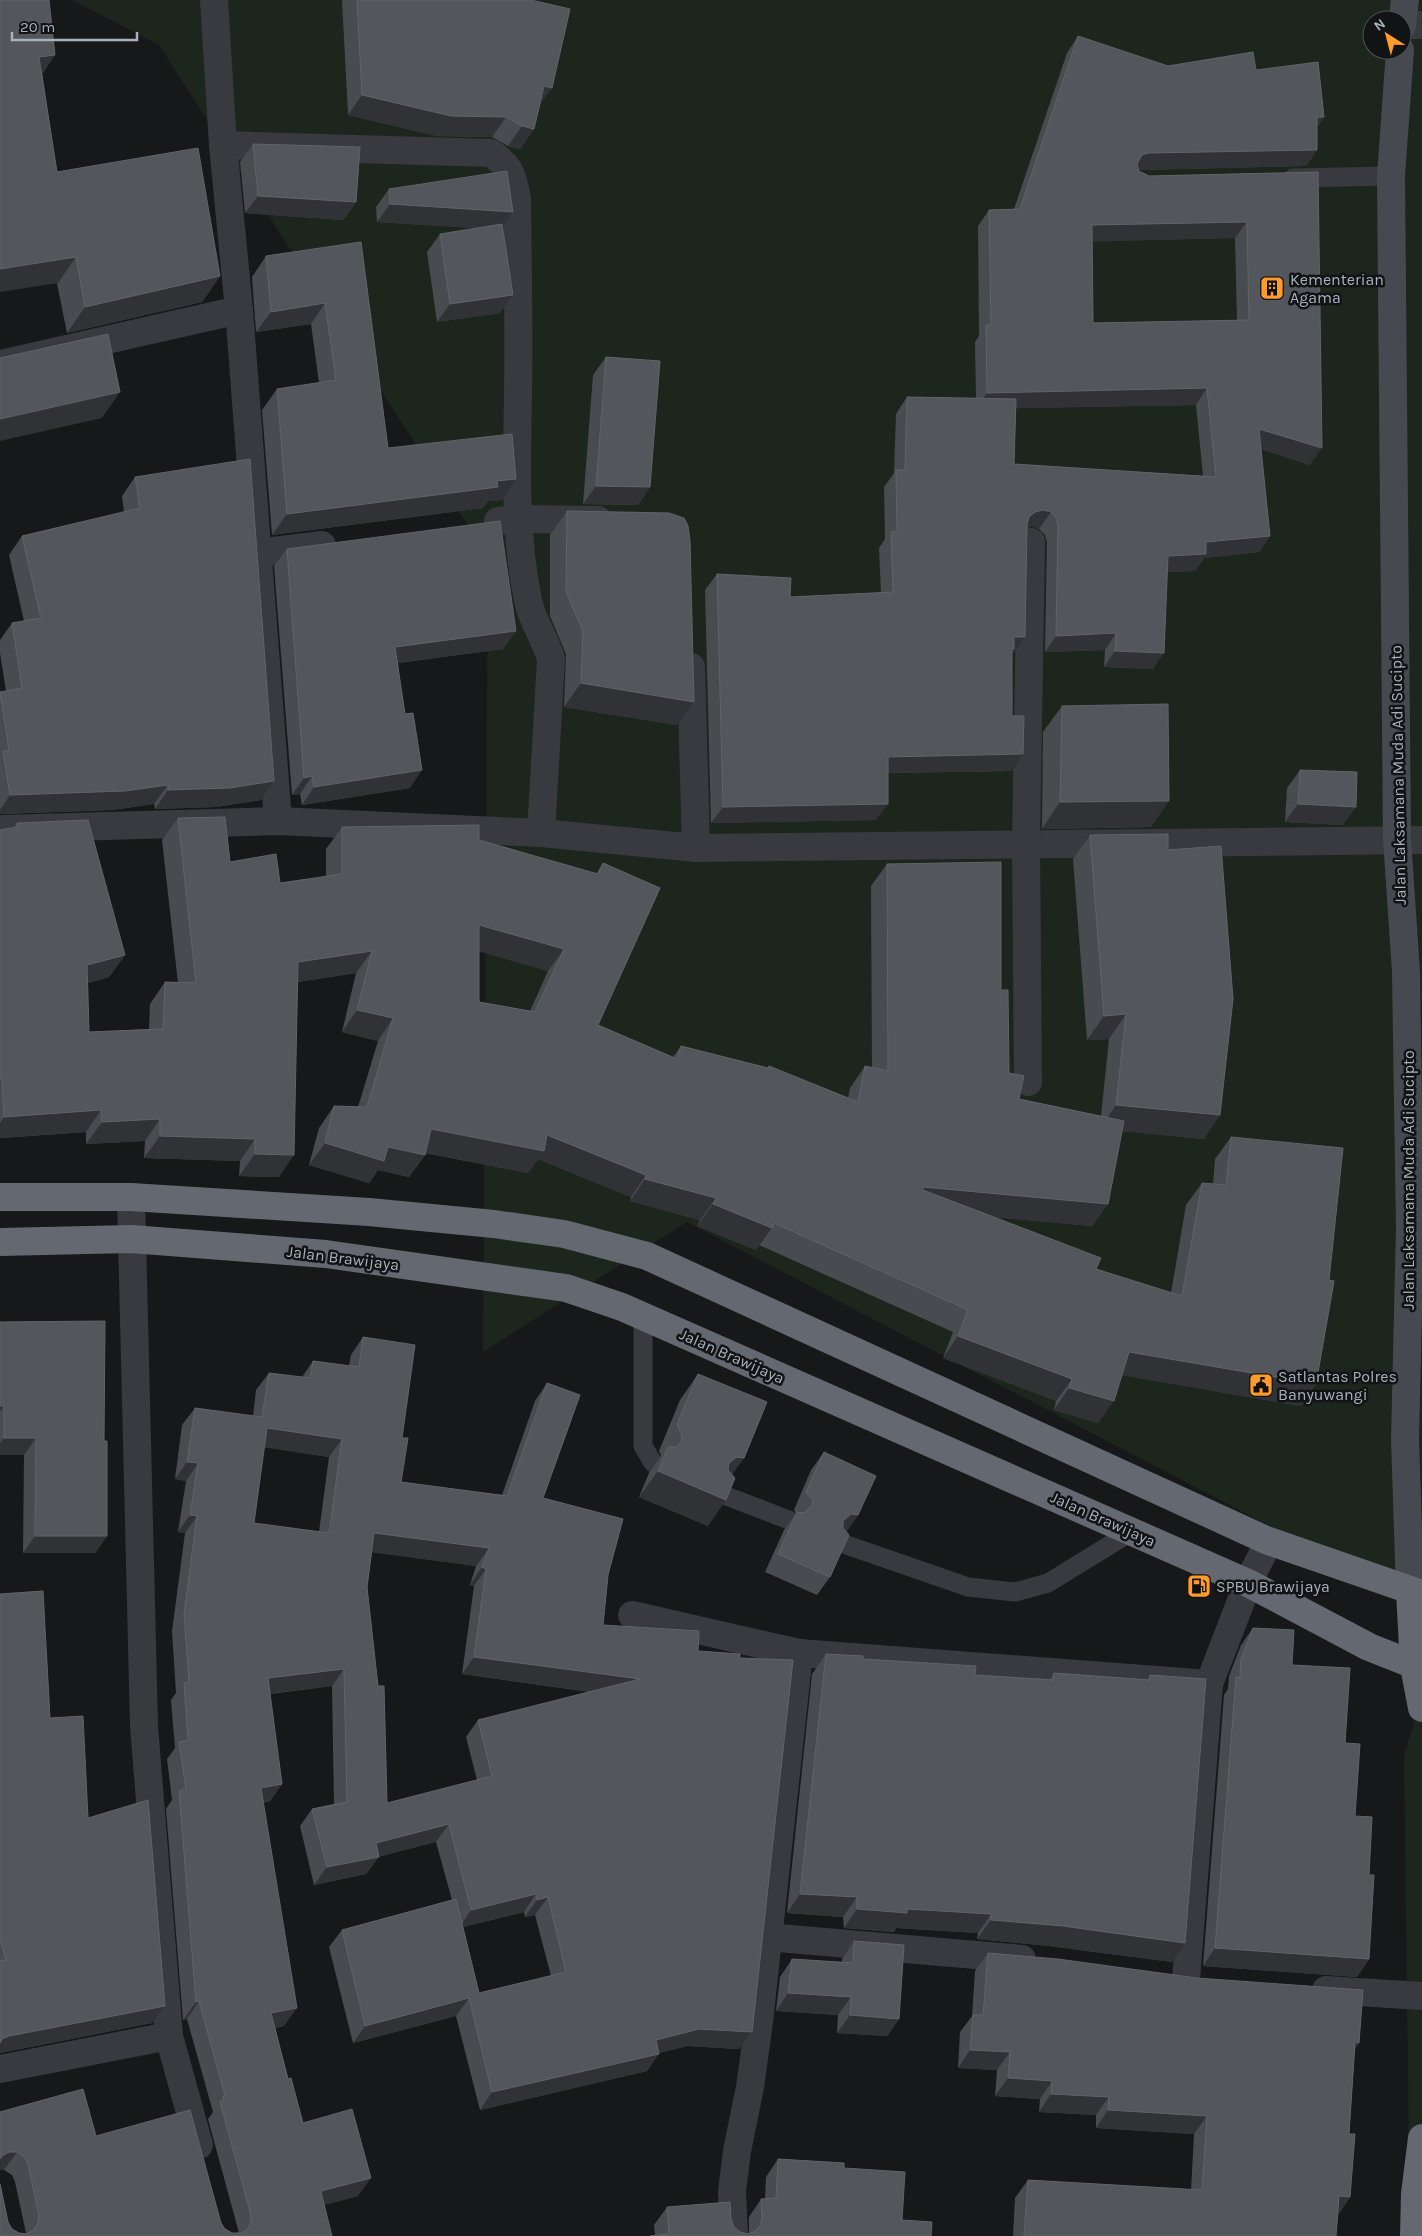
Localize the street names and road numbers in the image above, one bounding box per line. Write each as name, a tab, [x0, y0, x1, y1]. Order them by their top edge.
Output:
street label: Jalan Laksamana Muda Adi Sucipto	[1386, 645, 1410, 905]
street label: Jalan Laksamana Muda Adi Sucipto	[1399, 1050, 1418, 1310]
street label: Jalan Brawijaya	[286, 1242, 400, 1274]
street label: Jalan Brawijaya	[677, 1324, 787, 1388]
street label: Jalan Brawijaya	[1048, 1487, 1158, 1551]

